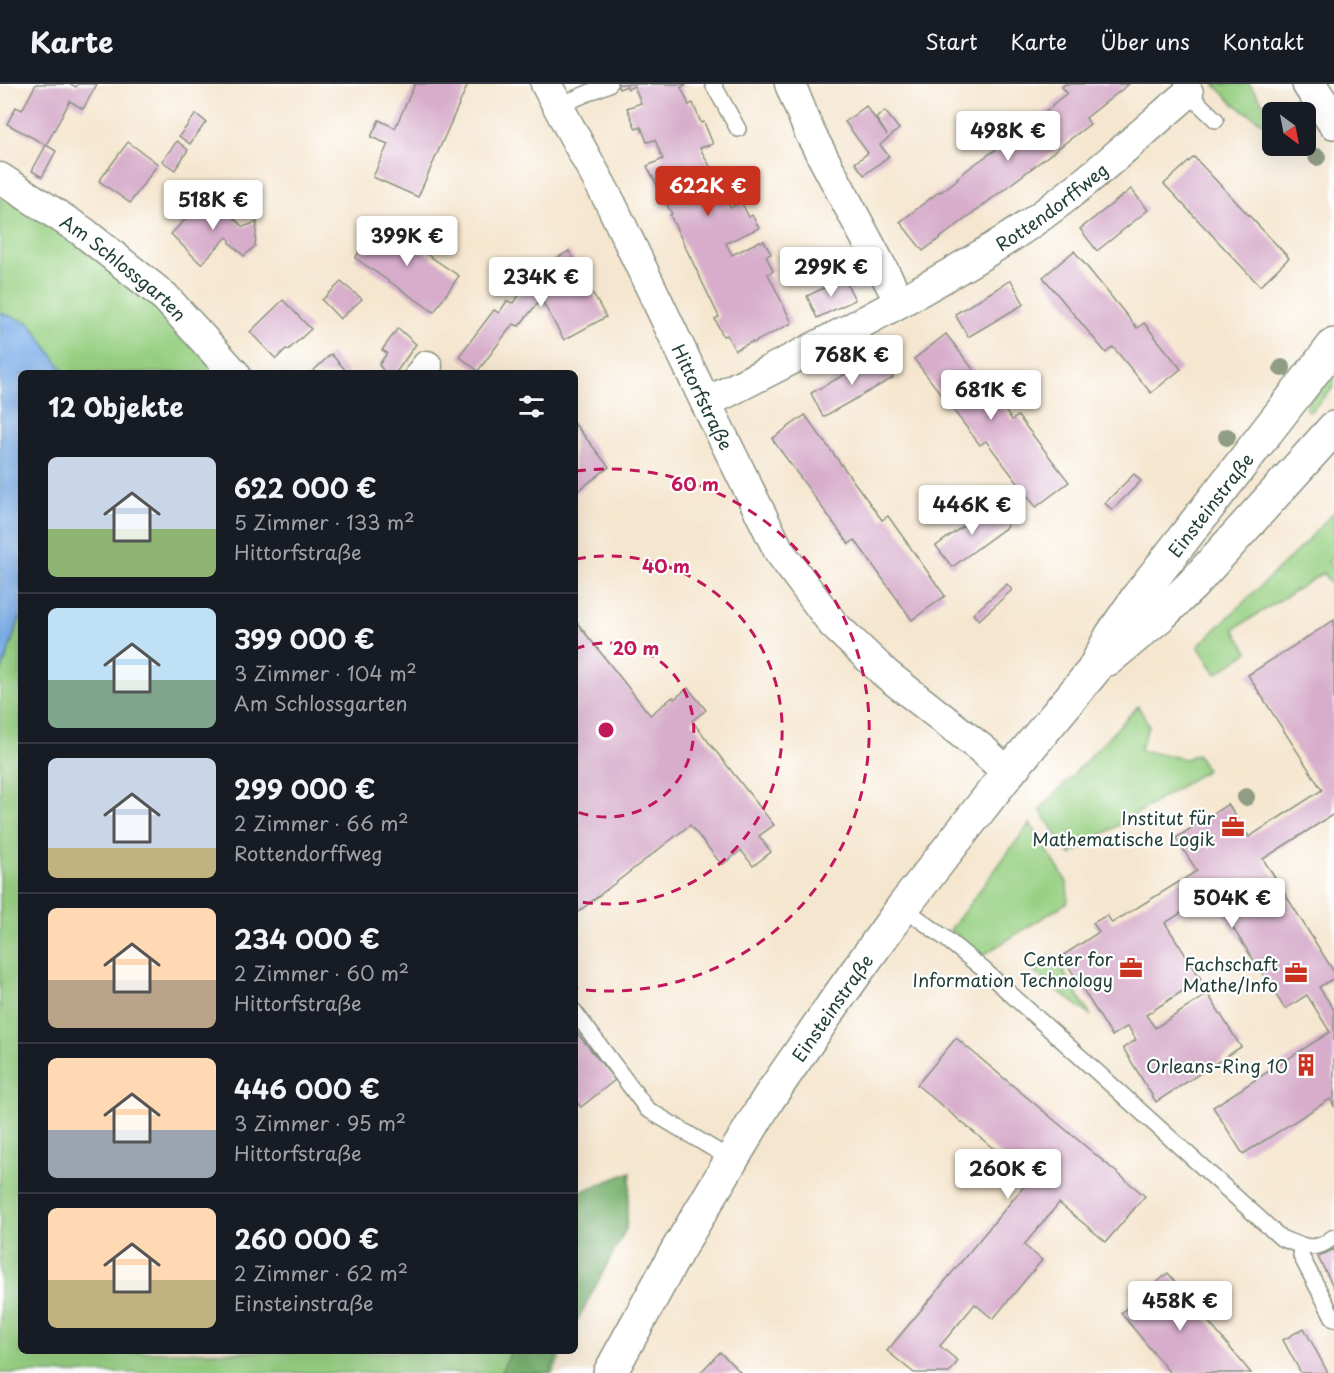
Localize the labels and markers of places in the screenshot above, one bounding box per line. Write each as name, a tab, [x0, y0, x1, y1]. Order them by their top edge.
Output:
pin: 498K €	[959, 111, 1057, 162]
pin: 622K €	[659, 166, 757, 217]
pin: 518K €	[164, 180, 262, 231]
pin: 399K €	[358, 216, 456, 267]
pin: 299K €	[782, 247, 880, 298]
pin: 234K €	[492, 257, 590, 308]
pin: 768K €	[803, 335, 901, 386]
pin: 681K €	[942, 370, 1040, 421]
pin: 446K €	[923, 485, 1021, 536]
centre of rings	[596, 720, 616, 740]
place label: Institut für Mathematische Logik	[1032, 804, 1216, 852]
office icon: Institut für Mathematische Logik	[1220, 814, 1246, 840]
pin: 504K €	[1183, 878, 1281, 929]
place label: Center for Information Technology	[913, 945, 1114, 993]
place label: Fachschaft Mathe/Info	[1183, 950, 1278, 998]
office icon: Center for Information Technology	[1118, 955, 1144, 981]
office icon: Fachschaft Mathe/Info	[1283, 960, 1309, 986]
place label: Orleans-Ring 10	[1146, 1052, 1288, 1079]
building icon: Orleans-Ring 10	[1293, 1052, 1319, 1078]
pin: 260K €	[959, 1149, 1057, 1200]
pin: 458K €	[1131, 1281, 1229, 1332]

